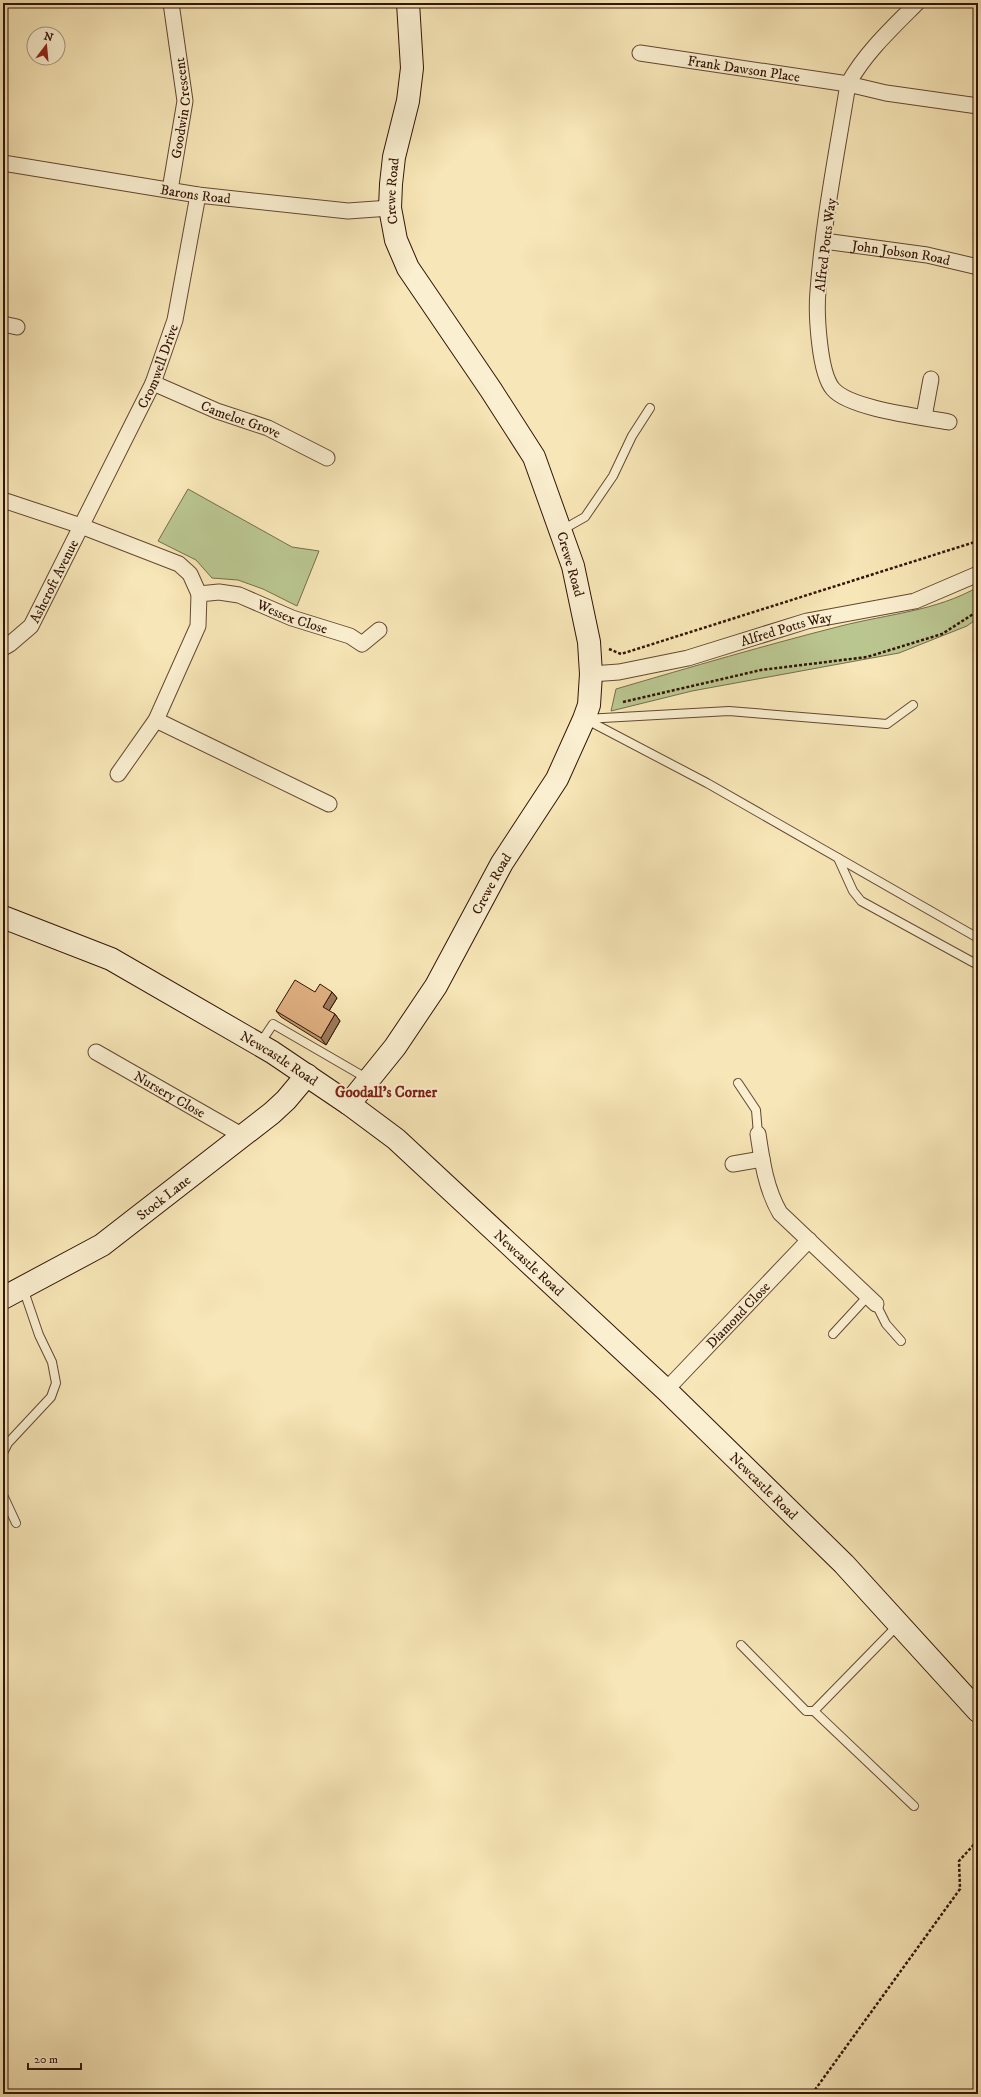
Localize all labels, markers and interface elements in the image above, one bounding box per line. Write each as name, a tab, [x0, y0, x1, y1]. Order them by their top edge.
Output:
north arrow	[26, 26, 66, 66]
text: N	[42, 29, 55, 45]
street label: Frank Dawson Place	[686, 52, 801, 87]
street label: Goodwin Crescent	[167, 56, 196, 160]
street label: Crewe Road	[382, 157, 404, 226]
street label: Barons Road	[159, 181, 232, 208]
street label: Alfred Potts Way	[811, 197, 841, 293]
street label: John Jobson Road	[849, 237, 952, 270]
street label: Cromwell Drive	[134, 322, 183, 412]
street label: Camelot Grove	[198, 397, 284, 443]
street label: Crewe Road	[552, 530, 588, 599]
street label: Ashcroft Avenue	[26, 536, 83, 626]
street label: Wessex Close	[253, 596, 330, 639]
street label: Alfred Potts Way	[738, 608, 834, 651]
street label: Crewe Road	[468, 850, 516, 918]
street label: Newcastle Road	[236, 1027, 321, 1090]
street label: Nursery Close	[130, 1068, 208, 1123]
district label: Goodall's Corner	[335, 1083, 438, 1102]
street label: Stock Lane	[133, 1171, 195, 1225]
street label: Newcastle Road	[490, 1227, 567, 1300]
street label: Diamond Close	[703, 1278, 775, 1353]
street label: Newcastle Road	[725, 1449, 801, 1524]
scale bar	[28, 2045, 81, 2071]
text: 20 m	[34, 2052, 58, 2067]

